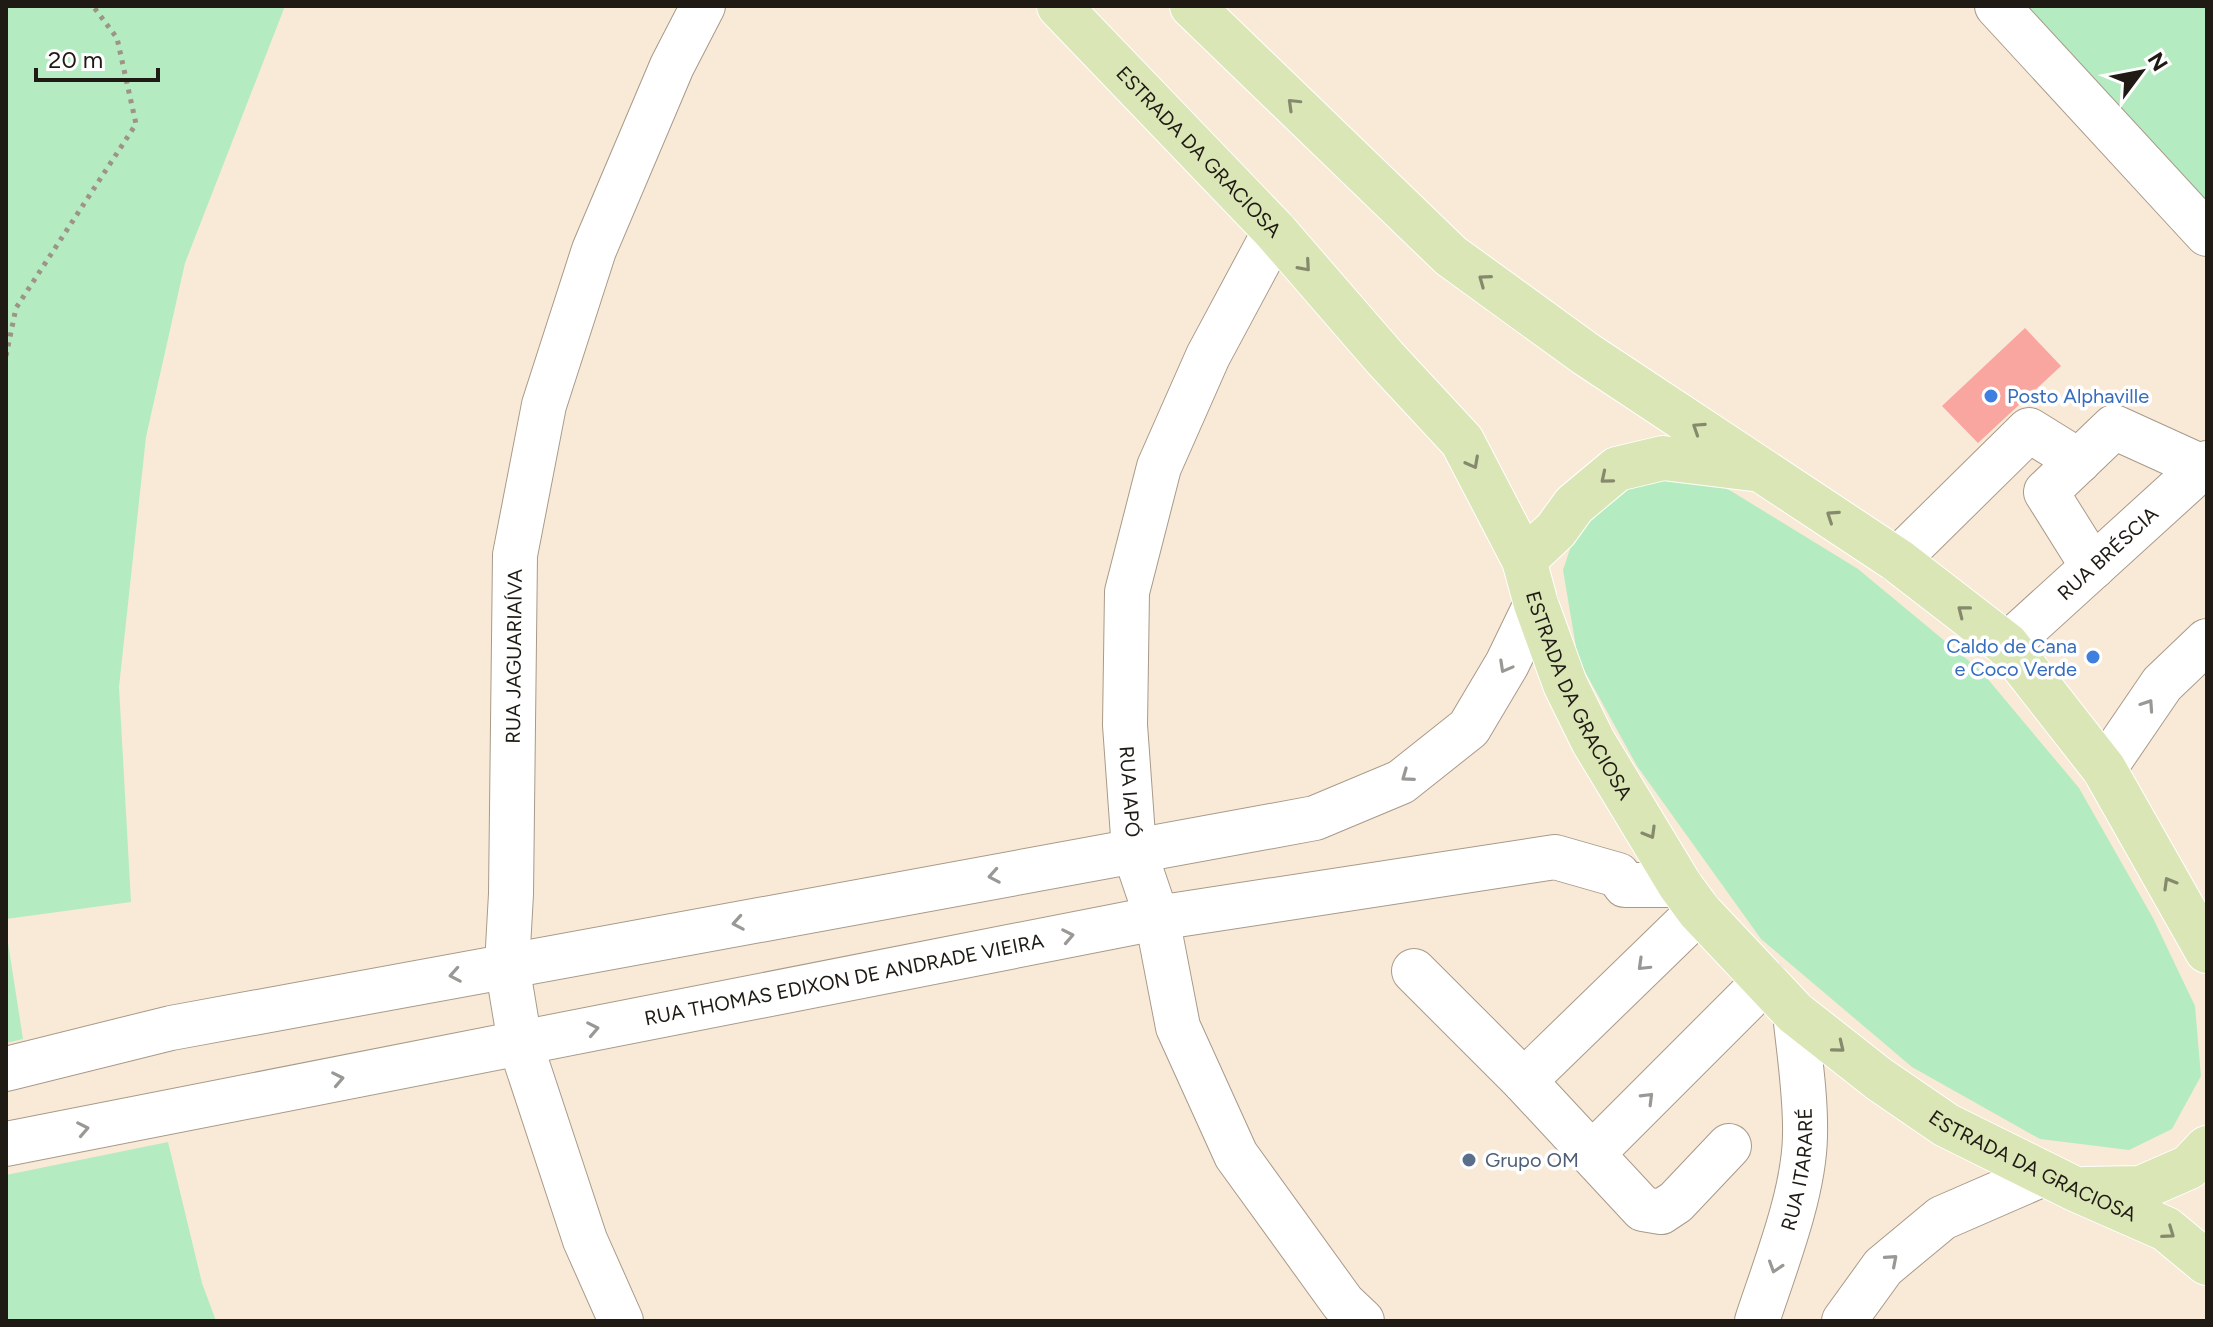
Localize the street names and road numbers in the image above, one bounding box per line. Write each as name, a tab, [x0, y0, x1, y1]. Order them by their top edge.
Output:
street label: ESTRADA DA GRACIOSA	[1111, 61, 1287, 243]
street label: RUA BRÉSCIA	[2052, 501, 2163, 605]
street label: RUA JAGUARIAÍVA	[501, 568, 527, 744]
street label: ESTRADA DA GRACIOSA	[1521, 588, 1638, 804]
street label: RUA IAPÓ	[1115, 745, 1145, 838]
street label: RUA THOMAS EDIXON DE ANDRADE VIEIRA	[642, 928, 1046, 1030]
street label: ESTRADA DA GRACIOSA	[1924, 1105, 2140, 1227]
street label: RUA ITARARÉ	[1776, 1107, 1817, 1233]

